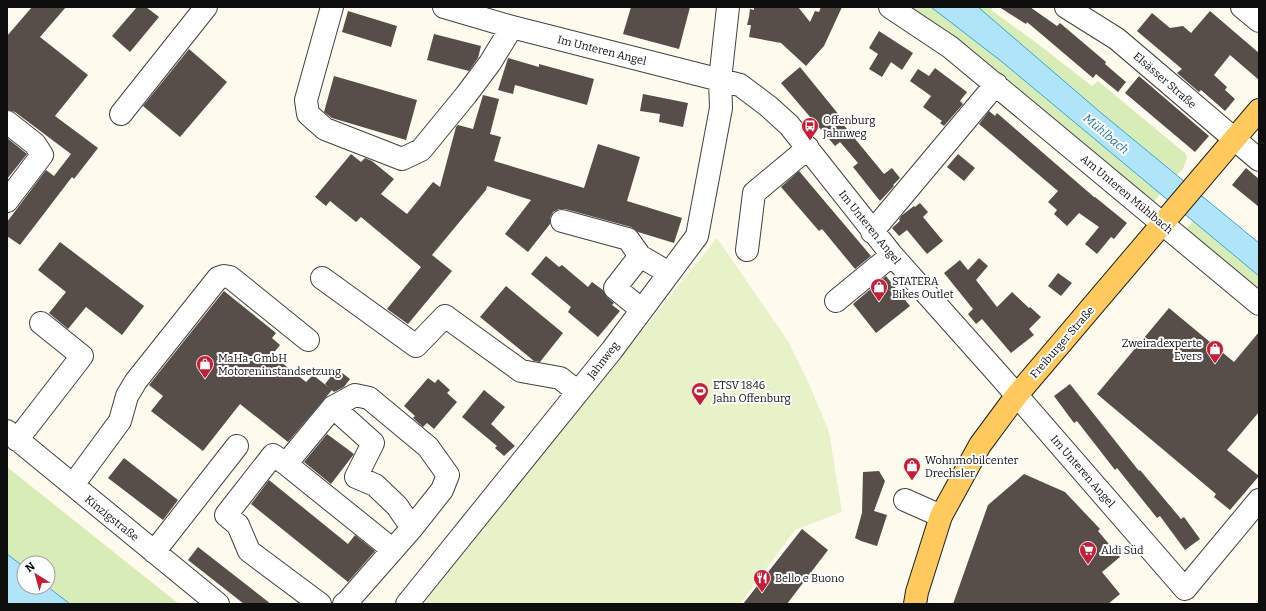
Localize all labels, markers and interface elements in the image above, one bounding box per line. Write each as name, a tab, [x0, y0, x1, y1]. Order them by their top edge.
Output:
street label: Im Unteren Angel	[556, 33, 648, 68]
street label: Elsässer Straße	[1131, 50, 1199, 111]
water label: Mühlbach	[1081, 111, 1131, 157]
place label: Offenburg Jahnweg	[822, 114, 875, 140]
bus stop icon: Offenburg Jahnweg	[800, 116, 820, 141]
street label: Am Unteren Mühlbach	[1078, 152, 1176, 237]
street label: Im Unteren Angel	[836, 188, 903, 267]
place label: STATERA Bikes Outlet	[892, 275, 953, 301]
shop icon: STATERA Bikes Outlet	[869, 277, 889, 302]
street label: Freiburger Straße	[1028, 304, 1097, 381]
place label: Zweiradexperte Evers	[1122, 337, 1202, 363]
street label: Jahnweg	[584, 339, 622, 382]
shop icon: Zweiradexperte Evers	[1205, 339, 1225, 364]
place label: MaHa-GmbH Motoreninstandsetzung	[218, 352, 341, 378]
shop icon: MaHa-GmbH Motoreninstandsetzung	[195, 354, 215, 379]
place label: ETSV 1846 Jahn Offenburg	[712, 379, 791, 405]
sports icon: ETSV 1846 Jahn Offenburg	[690, 381, 710, 406]
street label: Im Unteren Angel	[1048, 433, 1117, 510]
place label: Wohnmobilcenter Drechsler	[925, 454, 1018, 480]
shop icon: Wohnmobilcenter Drechsler	[902, 456, 922, 481]
street label: Kinzigstraße	[82, 493, 141, 544]
supermarket icon: Aldi Süd	[1078, 540, 1098, 565]
place label: Aldi Süd	[1101, 544, 1144, 557]
north arrow	[16, 555, 56, 595]
text: N	[23, 559, 38, 575]
restaurant icon: Bello e Buono	[752, 568, 772, 593]
place label: Bello e Buono	[775, 572, 844, 585]

